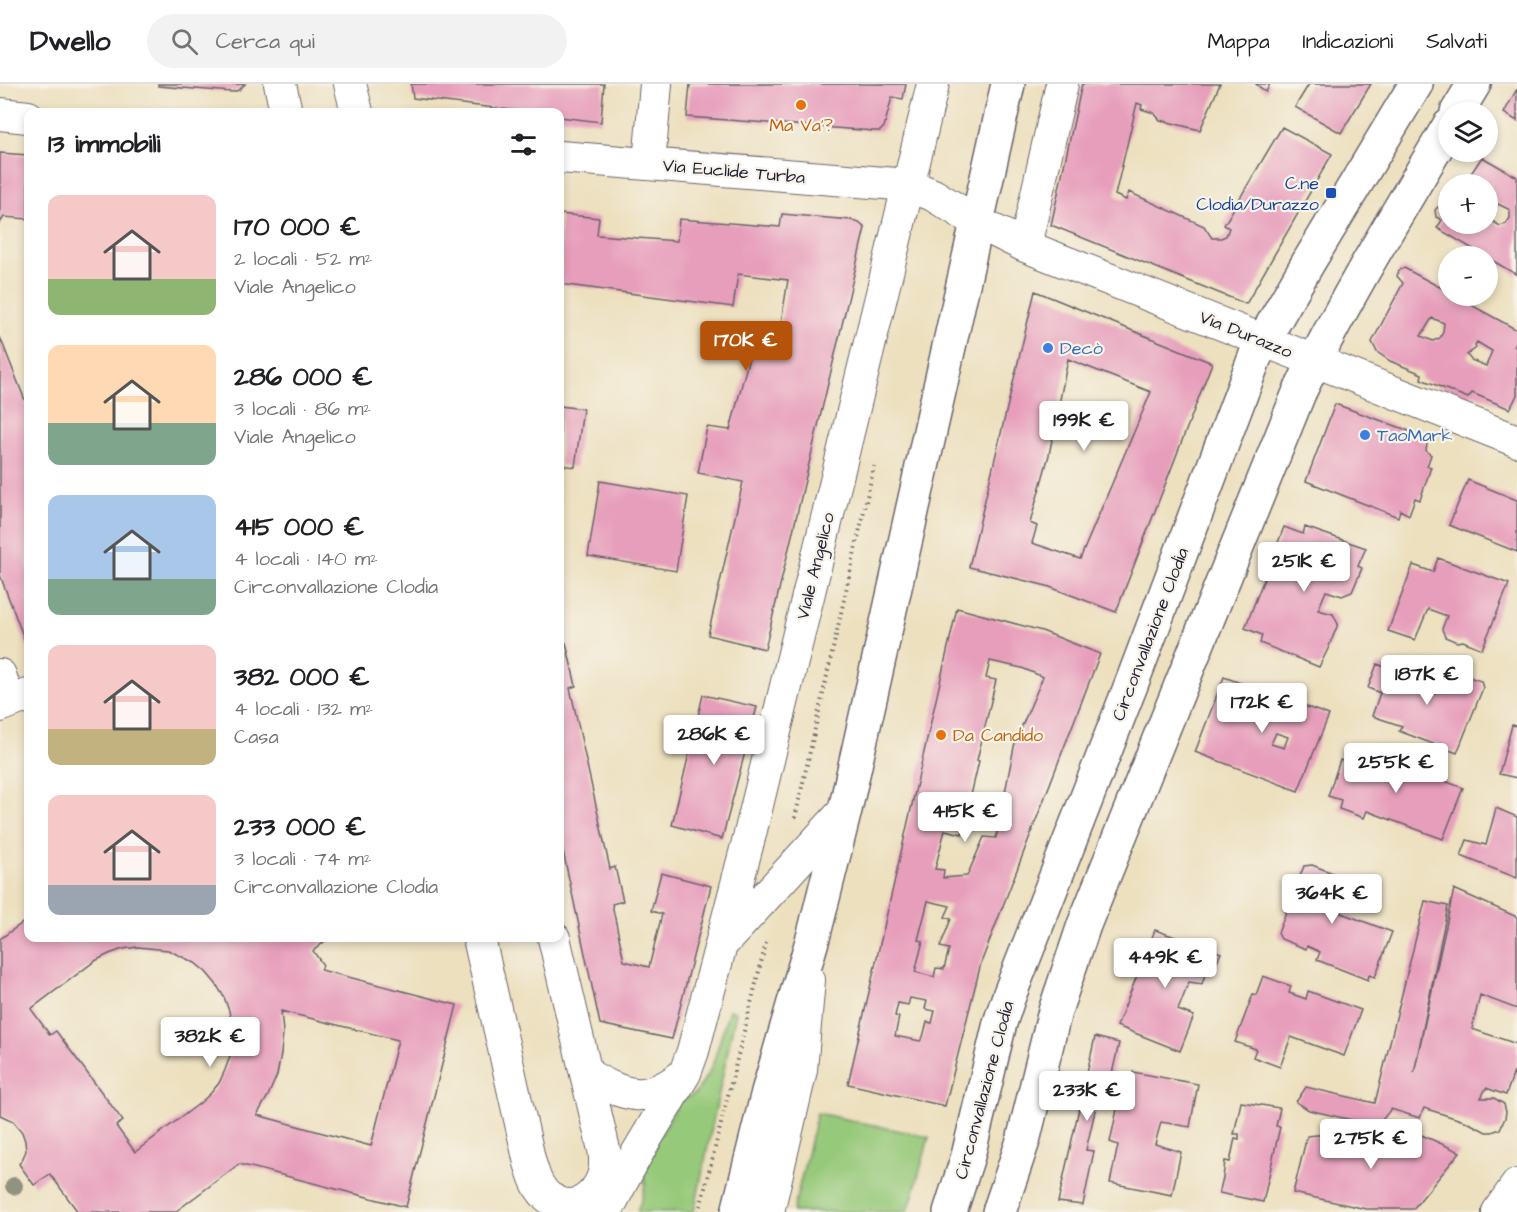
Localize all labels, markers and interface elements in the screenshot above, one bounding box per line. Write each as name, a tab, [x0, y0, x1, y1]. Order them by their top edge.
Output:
search box	[147, 14, 567, 68]
text: Dwello	[30, 22, 111, 61]
icon: search	[168, 25, 201, 58]
text: Cerca qui	[216, 26, 315, 57]
text: Mappa	[1207, 27, 1270, 56]
text: Indicazioni	[1303, 27, 1393, 56]
text: Salvati	[1426, 27, 1487, 56]
marker: Ma Va'?	[794, 98, 808, 112]
map controls	[1438, 102, 1498, 306]
button: layers	[1438, 102, 1498, 162]
place label: Ma Va'?	[769, 113, 833, 138]
text: 13 immobili	[48, 126, 161, 162]
icon: filters	[507, 128, 540, 161]
street label: Via Euclide Turba	[662, 153, 806, 190]
place label: C.ne Clodia/Durazzo	[1196, 171, 1319, 217]
button: +	[1438, 174, 1498, 234]
marker: C.ne Clodia/Durazzo	[1324, 186, 1338, 200]
text: 170 000 €	[234, 209, 360, 245]
icon: home	[96, 219, 168, 291]
text: 2 locali · 52 m²	[234, 245, 372, 273]
button: −	[1438, 246, 1498, 306]
text: Viale Angelico	[234, 273, 356, 301]
street label: Via Durazzo	[1196, 304, 1296, 364]
pin: 170K €	[697, 321, 795, 372]
text: 170K €	[714, 326, 778, 354]
place label: Decò	[1060, 336, 1103, 361]
marker: Decò	[1041, 341, 1055, 355]
text: 286 000 €	[234, 359, 373, 395]
icon: home	[96, 369, 168, 441]
text: 3 locali · 86 m²	[234, 395, 371, 423]
pin: 199K €	[1035, 401, 1133, 452]
text: 199K €	[1053, 406, 1115, 434]
text: Viale Angelico	[234, 423, 356, 451]
place label: TaoMark	[1377, 423, 1453, 448]
marker: TaoMark	[1358, 428, 1372, 442]
text: 415 000 €	[234, 509, 364, 545]
street label: Viale Angelico	[790, 510, 842, 623]
icon: home	[96, 519, 168, 591]
pin: 251K €	[1255, 542, 1353, 593]
street label: Circonvallazione Clodia	[1106, 544, 1195, 724]
text: 4 locali · 140 m²	[234, 545, 378, 573]
text: 251K €	[1272, 547, 1336, 575]
text: Circonvallazione Clodia	[234, 573, 438, 601]
pin: 187K €	[1378, 655, 1476, 706]
text: 382 000 €	[234, 659, 370, 695]
text: 187K €	[1395, 660, 1459, 688]
icon: home	[96, 669, 168, 741]
pin: 172K €	[1213, 683, 1311, 734]
text: 172K €	[1231, 688, 1293, 716]
text: 4 locali · 132 m²	[234, 695, 373, 723]
pin: 286K €	[665, 715, 763, 766]
text: 286K €	[678, 720, 750, 748]
text: Casa	[234, 723, 279, 751]
place label: Da Candido	[953, 723, 1043, 748]
marker: Da Candido	[934, 728, 948, 742]
pin: 255K €	[1347, 743, 1445, 794]
text: 255K €	[1358, 748, 1434, 776]
pin: 415K €	[916, 792, 1014, 843]
text: 415K €	[932, 797, 998, 825]
text: 233 000 €	[234, 809, 366, 845]
icon: home	[96, 819, 168, 891]
text: 3 locali · 74 m²	[234, 845, 371, 873]
text: Circonvallazione Clodia	[234, 873, 438, 901]
pin: 364K €	[1283, 874, 1381, 925]
text: 364K €	[1296, 879, 1368, 907]
pin: 449K €	[1116, 938, 1214, 989]
text: 449K €	[1128, 943, 1202, 971]
street label: Circonvallazione Clodia	[949, 998, 1020, 1182]
pin: 382K €	[161, 1017, 259, 1068]
text: 382K €	[175, 1022, 245, 1050]
pin: 233K €	[1038, 1071, 1136, 1122]
text: 233K €	[1053, 1076, 1121, 1104]
pin: 275K €	[1322, 1119, 1420, 1170]
text: 275K €	[1334, 1124, 1408, 1152]

